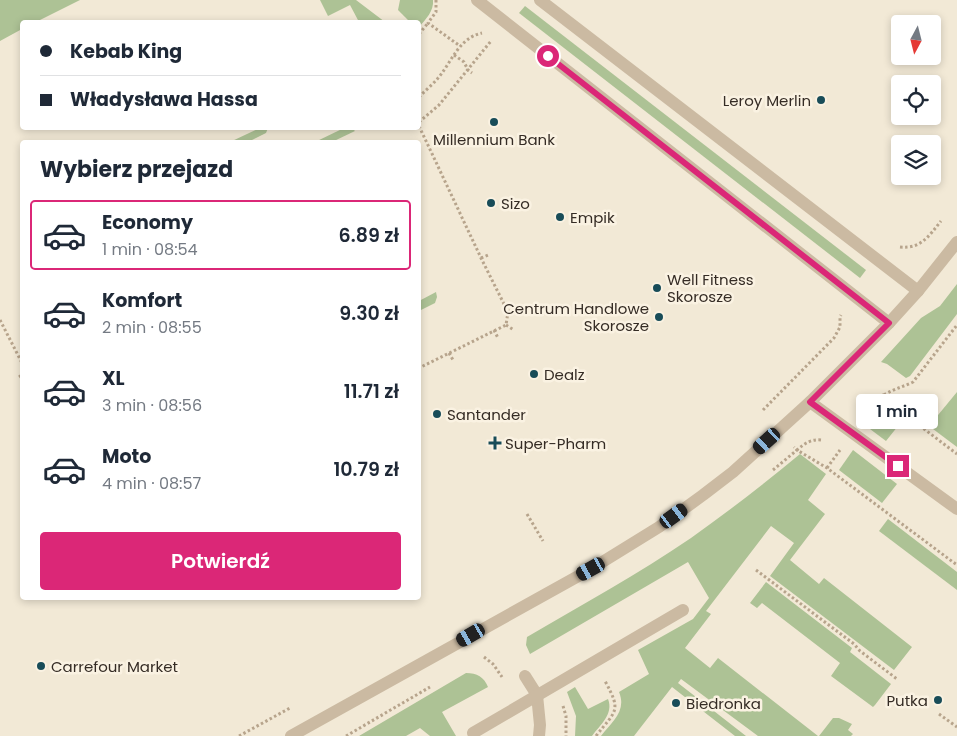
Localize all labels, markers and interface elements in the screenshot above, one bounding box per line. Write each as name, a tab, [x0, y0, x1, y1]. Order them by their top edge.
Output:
north arrow	[891, 15, 941, 65]
map controls	[891, 15, 941, 185]
text: Kebab King	[70, 38, 182, 65]
route start	[537, 45, 559, 67]
button: locate	[891, 75, 941, 125]
text: Władysława Hassa	[70, 86, 258, 113]
place label: Leroy Merlin	[723, 90, 811, 111]
marker: Leroy Merlin	[815, 94, 827, 106]
marker: Millennium Bank	[488, 116, 500, 128]
place label: Millennium Bank	[433, 129, 555, 150]
button: layers	[891, 135, 941, 185]
text: Wybierz przejazd	[40, 154, 233, 185]
place label: Sizo	[501, 193, 530, 214]
marker: Sizo	[485, 197, 497, 209]
place label: Empik	[570, 207, 615, 228]
text: Economy	[102, 209, 193, 236]
marker: Empik	[554, 211, 566, 223]
icon: car	[42, 213, 87, 258]
text: 6.89 zł	[339, 222, 399, 249]
text: 1 min · 08:54	[102, 238, 198, 261]
place label: Well Fitness Skorosze	[667, 269, 754, 307]
marker: Well Fitness Skorosze	[651, 282, 663, 294]
text: Komfort	[102, 287, 182, 314]
icon: car	[42, 291, 87, 336]
place label: Centrum Handlowe Skorosze	[503, 298, 649, 336]
text: 9.30 zł	[339, 300, 399, 327]
marker: Centrum Handlowe Skorosze	[653, 311, 665, 323]
text: 2 min · 08:55	[102, 316, 202, 339]
place label: Dealz	[544, 364, 585, 385]
text: XL	[102, 365, 125, 392]
marker: Dealz	[528, 368, 540, 380]
icon: car	[42, 369, 87, 414]
text: 11.71 zł	[344, 378, 399, 405]
text: 3 min · 08:56	[102, 394, 202, 417]
callout: 1 min	[857, 394, 939, 428]
text: 1 min	[876, 400, 918, 423]
place label: Santander	[447, 404, 526, 425]
marker: Santander	[431, 408, 443, 420]
car	[750, 425, 783, 457]
place label: Super-Pharm	[505, 433, 606, 454]
marker: Super-Pharm	[489, 437, 501, 449]
text: Moto	[102, 443, 151, 470]
icon: car	[42, 447, 87, 492]
route end	[887, 455, 909, 477]
text: 10.79 zł	[333, 456, 399, 483]
text: 4 min · 08:57	[102, 472, 201, 495]
car	[657, 501, 690, 531]
button: Potwierdź	[40, 532, 401, 590]
car	[574, 555, 607, 583]
car	[454, 621, 487, 649]
place label: Carrefour Market	[51, 656, 178, 677]
marker: Carrefour Market	[35, 660, 47, 672]
place label: Putka	[886, 690, 928, 711]
place label: Biedronka	[686, 693, 761, 714]
marker: Putka	[932, 694, 944, 706]
marker: Biedronka	[670, 697, 682, 709]

